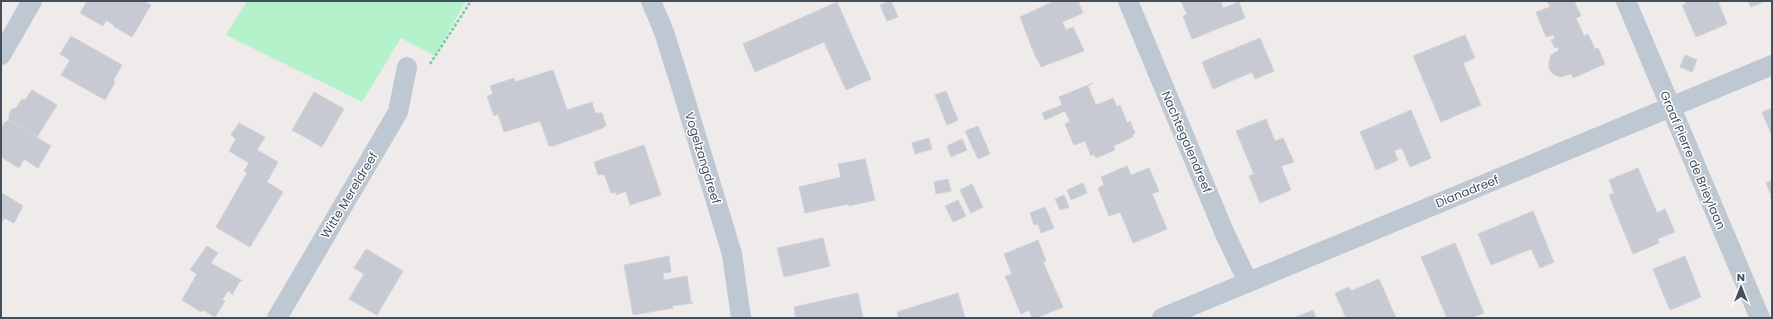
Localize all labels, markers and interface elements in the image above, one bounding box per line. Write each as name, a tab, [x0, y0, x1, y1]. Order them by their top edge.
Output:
street label: Nachtegalendreef	[1158, 88, 1216, 196]
street label: Graaf Pierre de Brieylaan	[1656, 88, 1730, 232]
street label: Vogelzangdreef	[681, 110, 725, 206]
street label: Witte Mereldreef	[316, 149, 382, 241]
street label: Dianadreef	[1433, 171, 1501, 211]
north arrow	[1721, 267, 1761, 307]
text: N	[1737, 269, 1745, 285]

